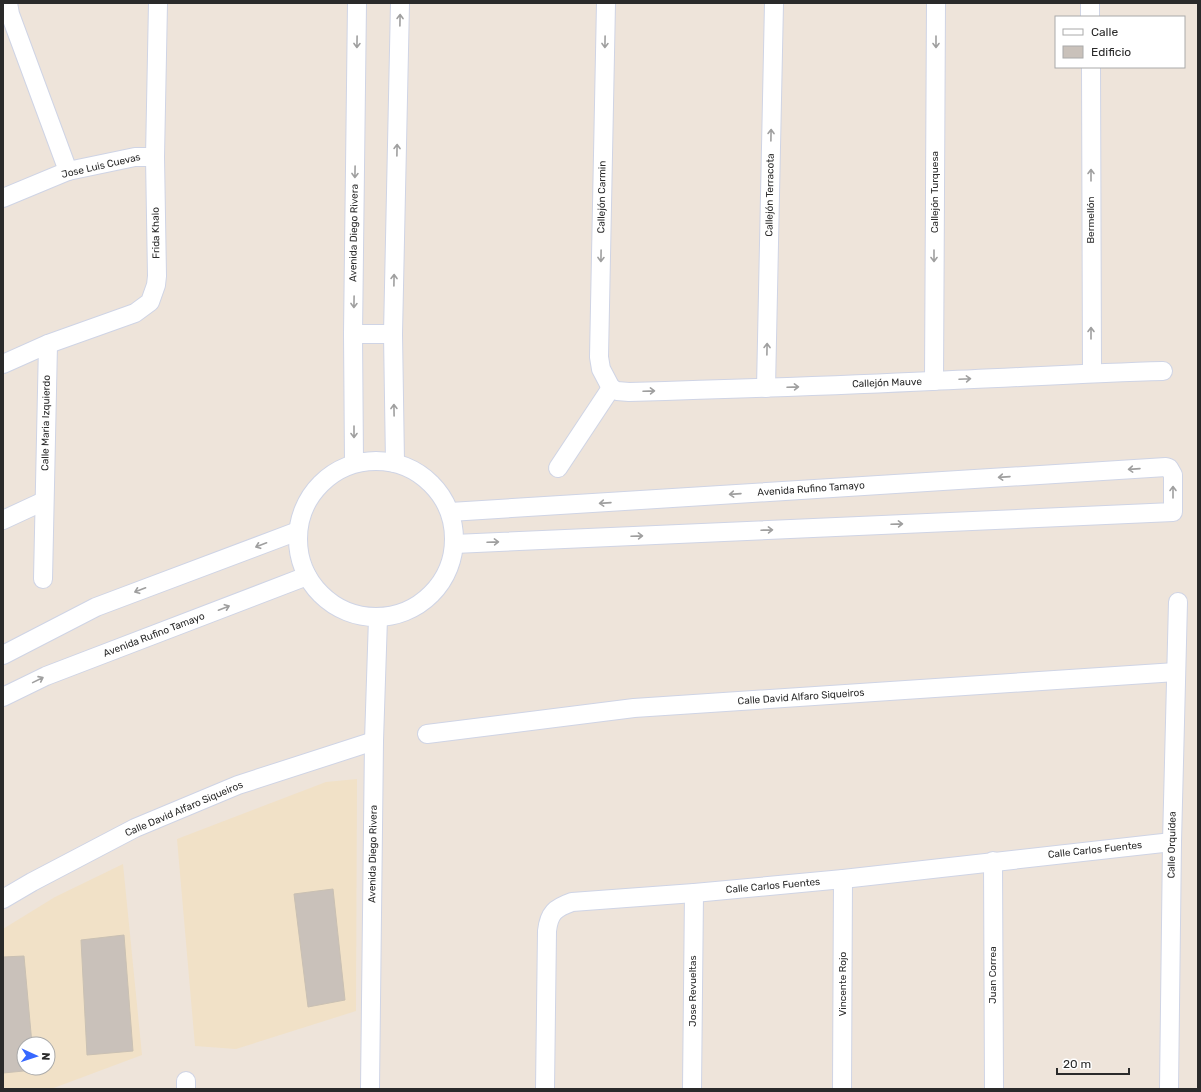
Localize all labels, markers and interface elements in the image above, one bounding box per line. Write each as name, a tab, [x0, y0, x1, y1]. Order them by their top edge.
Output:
one-way arrow	[396, 14, 404, 27]
legend	[1055, 16, 1185, 68]
text: Calle	[1091, 25, 1118, 39]
one-way arrow	[353, 35, 360, 48]
one-way arrow	[602, 35, 609, 48]
one-way arrow	[932, 35, 940, 48]
text: Edificio	[1091, 45, 1131, 59]
one-way arrow	[768, 129, 775, 142]
one-way arrow	[393, 144, 401, 157]
street label: Jose Luis Cuevas	[60, 151, 142, 181]
street label: Callejón Turquesa	[929, 151, 941, 233]
street label: Callejón Terracota	[763, 153, 777, 237]
street label: Callejón Carmin	[595, 161, 609, 233]
one-way arrow	[351, 165, 359, 178]
one-way arrow	[1087, 169, 1095, 182]
street label: Avenida Diego Rivera	[347, 184, 361, 282]
street label: Bermellón	[1085, 196, 1097, 244]
street label: Frida Khalo	[150, 207, 162, 259]
one-way arrow	[597, 249, 605, 262]
one-way arrow	[930, 249, 938, 262]
one-way arrow	[391, 274, 398, 287]
one-way arrow	[350, 295, 358, 308]
one-way arrow	[1087, 327, 1095, 340]
one-way arrow	[763, 343, 771, 356]
street label: Calle Maria Izquierdo	[39, 375, 53, 471]
street label: Callejón Mauve	[852, 376, 923, 390]
one-way arrow	[958, 376, 971, 383]
one-way arrow	[786, 383, 799, 390]
one-way arrow	[642, 387, 655, 395]
one-way arrow	[391, 404, 398, 417]
one-way arrow	[350, 425, 358, 438]
one-way arrow	[1128, 465, 1141, 473]
one-way arrow	[998, 474, 1011, 481]
street label: Avenida Rufino Tamayo	[757, 479, 865, 499]
one-way arrow	[1169, 486, 1177, 499]
one-way arrow	[729, 491, 742, 498]
one-way arrow	[599, 499, 612, 506]
one-way arrow	[890, 521, 903, 528]
one-way arrow	[760, 526, 773, 534]
one-way arrow	[630, 532, 643, 539]
one-way arrow	[486, 538, 499, 546]
one-way arrow	[256, 541, 268, 549]
one-way arrow	[134, 587, 146, 595]
one-way arrow	[218, 603, 230, 611]
street label: Avenida Rufino Tamayo	[102, 610, 207, 660]
one-way arrow	[32, 676, 44, 683]
street label: Calle David Alfaro Siqueiros	[737, 687, 865, 707]
street label: Calle David Alfaro Siqueiros	[123, 779, 245, 839]
street label: Avenida Diego Rivera	[366, 805, 380, 903]
street label: Calle Orquídea	[1165, 811, 1179, 879]
street label: Calle Carlos Fuentes	[1047, 839, 1143, 861]
street label: Calle Carlos Fuentes	[725, 876, 821, 896]
street label: Juan Correa	[987, 946, 999, 1004]
street label: Vincente Rojo	[837, 951, 849, 1016]
street label: Jose Revueltas	[687, 955, 699, 1027]
north arrow	[16, 1036, 56, 1076]
scale bar	[1057, 1050, 1129, 1076]
text: N	[39, 1052, 52, 1061]
text: 20 m	[1063, 1057, 1091, 1071]

